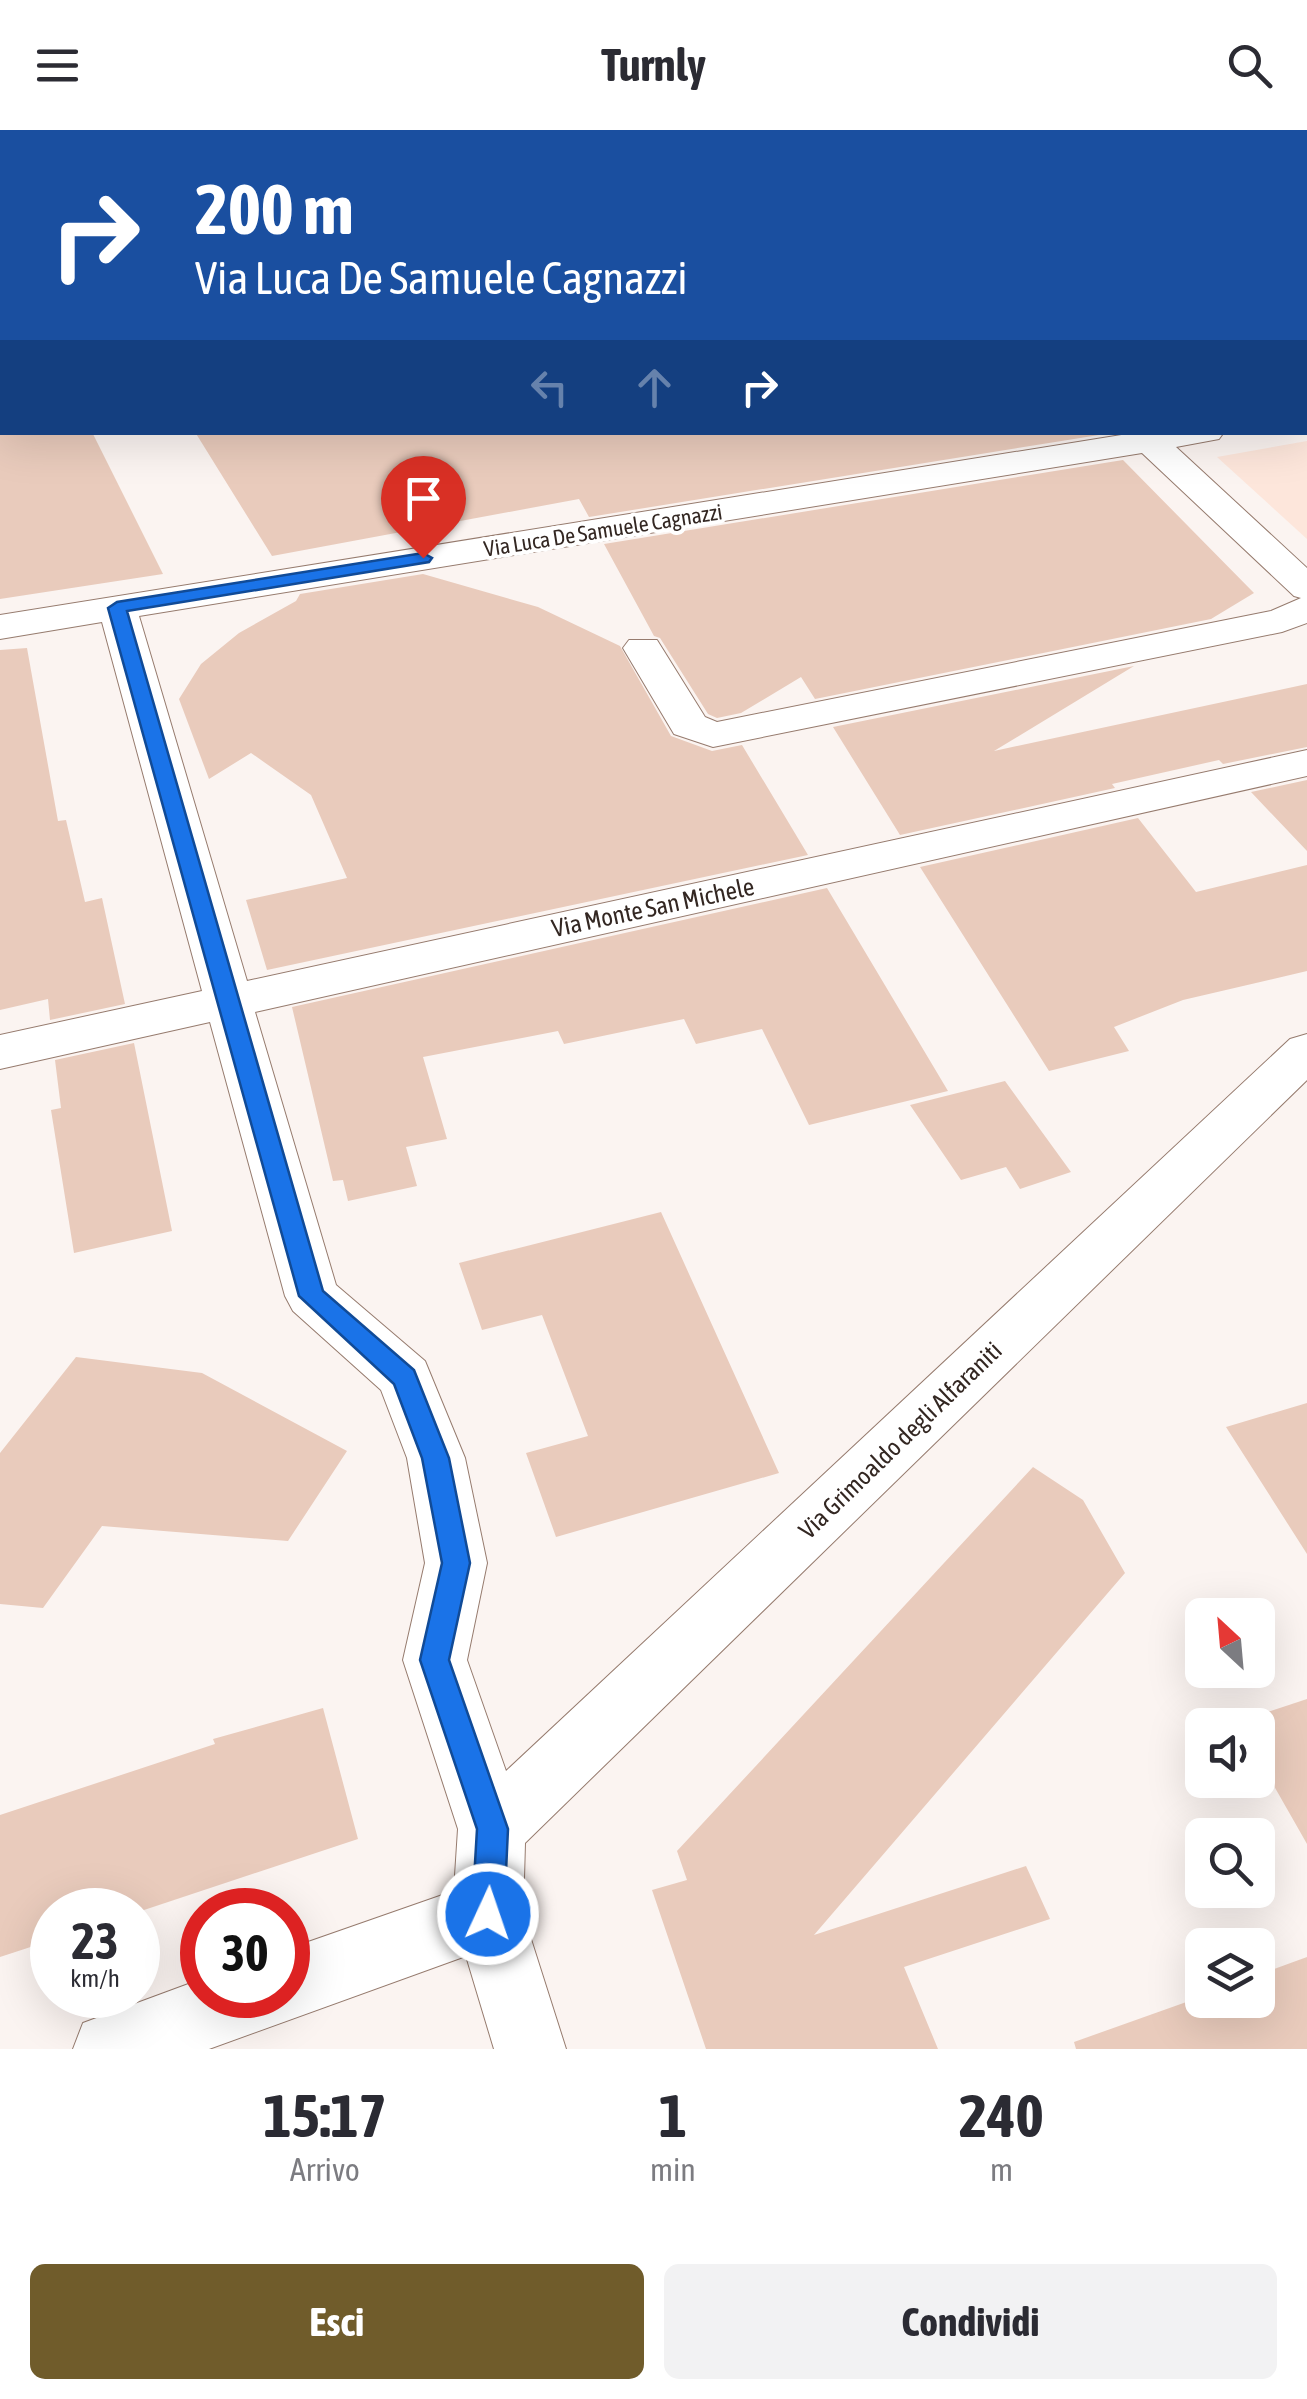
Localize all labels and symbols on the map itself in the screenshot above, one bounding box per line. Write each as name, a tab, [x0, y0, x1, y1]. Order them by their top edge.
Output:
pin	[381, 456, 466, 559]
street label: Via Luca De Samuele Cagnazzi	[482, 498, 724, 562]
street label: Via Monte San Michele	[549, 872, 757, 942]
street label: Via Grimoaldo degli Alfaraniti	[793, 1336, 1007, 1544]
north arrow	[1185, 1598, 1275, 1688]
position arrow	[436, 1862, 540, 1966]
speed limit sign: 30	[180, 1888, 310, 2018]

